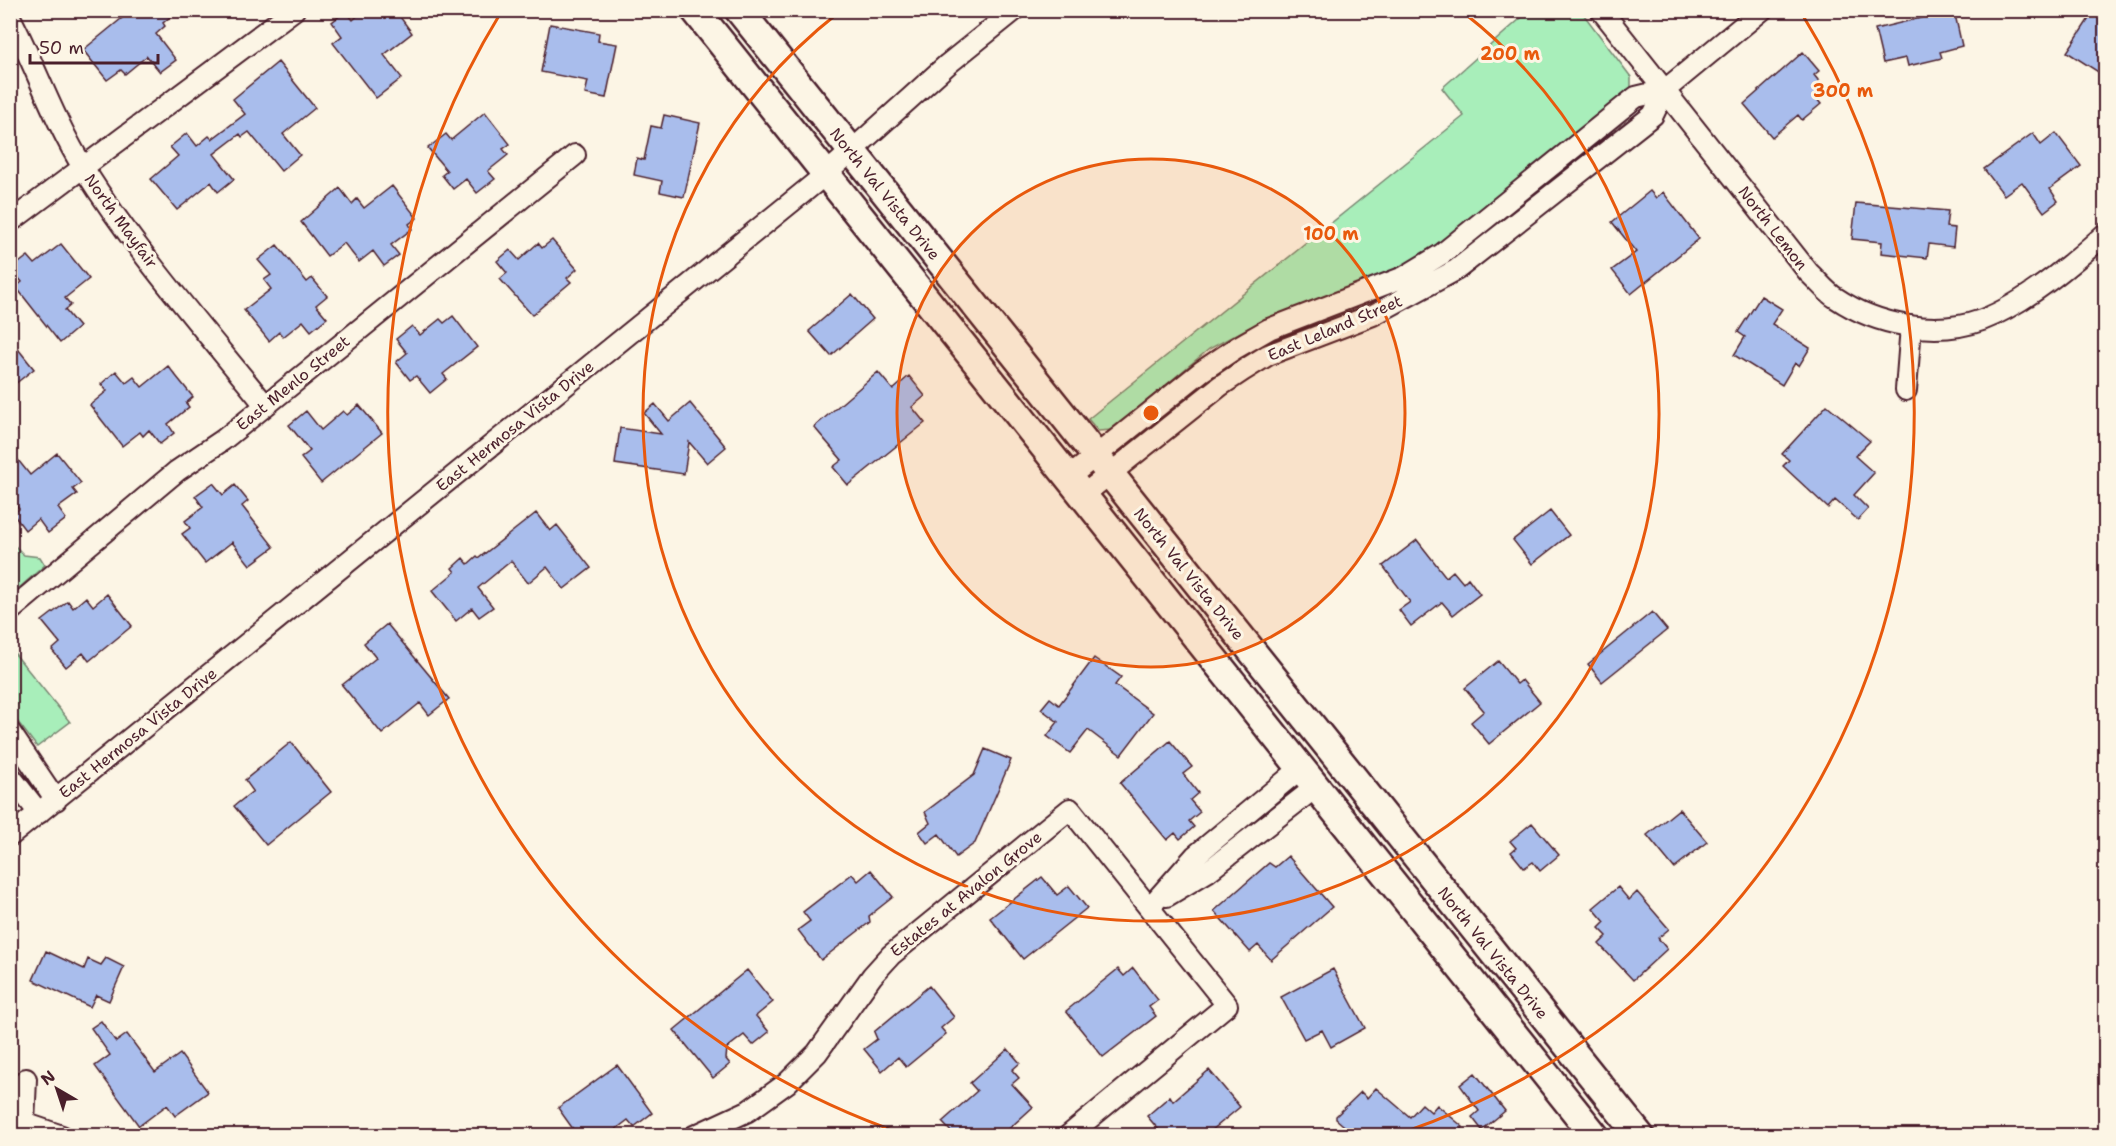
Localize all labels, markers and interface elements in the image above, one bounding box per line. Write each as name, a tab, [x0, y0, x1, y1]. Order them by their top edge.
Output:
scale bar	[30, 27, 158, 65]
text: 50 m	[39, 36, 84, 60]
text: 200 m	[1480, 42, 1541, 66]
text: 300 m	[1813, 79, 1874, 103]
street label: North Val Vista Drive	[825, 124, 945, 264]
street label: North Mayfair	[80, 170, 162, 272]
street label: North Lemon	[1734, 182, 1813, 275]
text: 100 m	[1303, 222, 1359, 246]
street label: East Leland Street	[1265, 290, 1405, 366]
street label: East Menlo Street	[232, 331, 354, 435]
street label: East Hermosa Vista Drive	[432, 356, 598, 496]
centre of rings	[1141, 403, 1161, 423]
street label: North Val Vista Drive	[1129, 504, 1249, 644]
street label: East Hermosa Vista Drive	[55, 663, 221, 803]
street label: Estates at Avalon Grove	[886, 826, 1046, 962]
street label: North Val Vista Drive	[1433, 883, 1553, 1023]
north arrow	[27, 1059, 87, 1119]
text: N	[36, 1066, 59, 1090]

